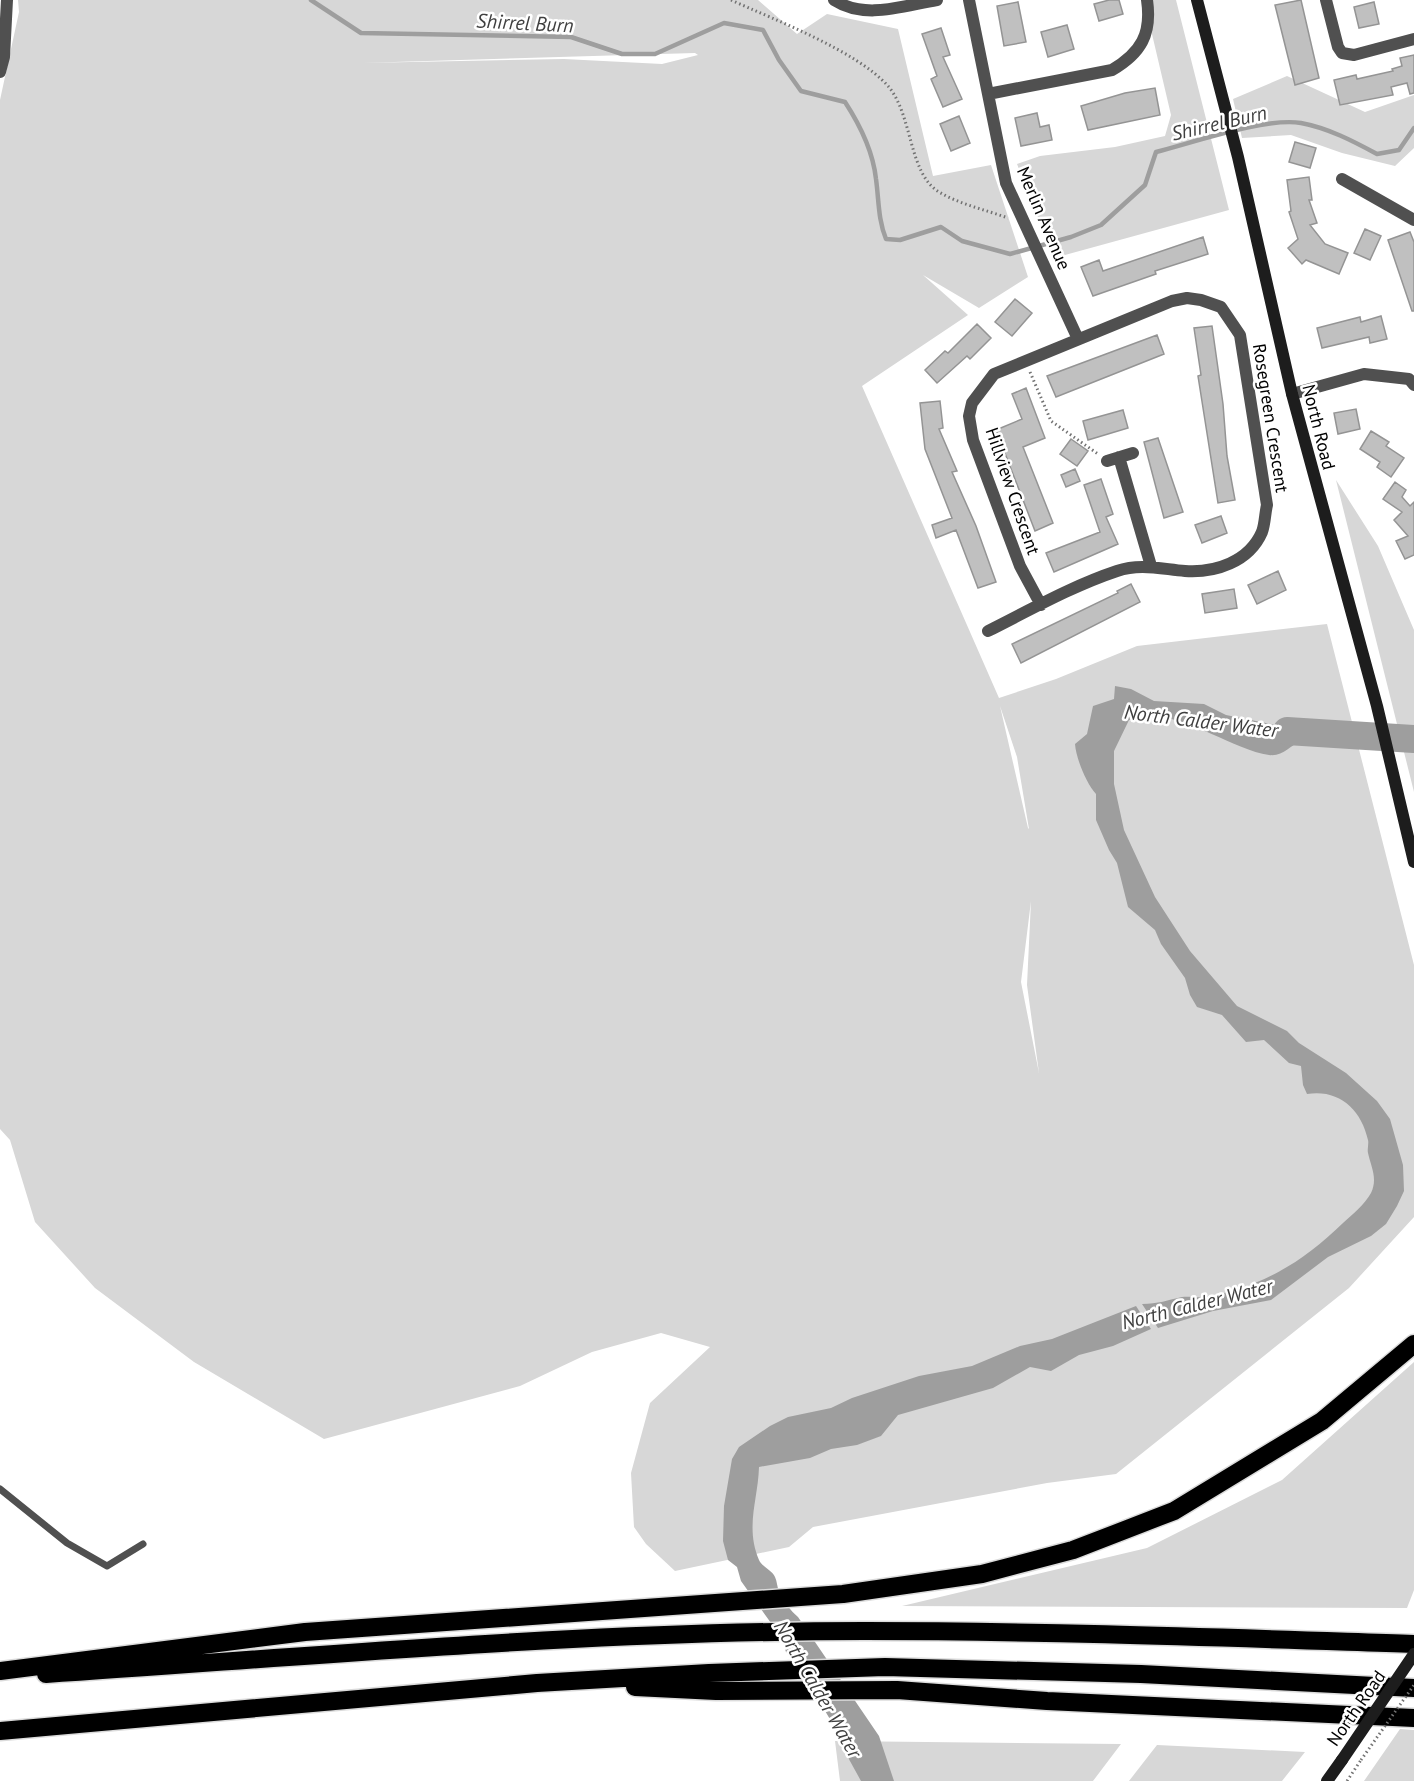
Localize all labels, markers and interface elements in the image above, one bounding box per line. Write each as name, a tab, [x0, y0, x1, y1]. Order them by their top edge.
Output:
water label: Shirrel Burn	[476, 7, 574, 39]
water label: Shirrel Burn	[1169, 99, 1269, 147]
street label: Merlin Avenue	[1012, 163, 1076, 273]
street label: Rosegreen Crescent	[1248, 342, 1294, 494]
street label: North Road	[1297, 382, 1341, 472]
street label: Hillview Crescent	[980, 424, 1046, 558]
water label: North Calder Water	[1123, 699, 1281, 744]
water label: North Calder Water	[1119, 1272, 1277, 1335]
water label: North Calder Water	[768, 1616, 869, 1764]
street label: North Road	[1322, 1666, 1390, 1750]

